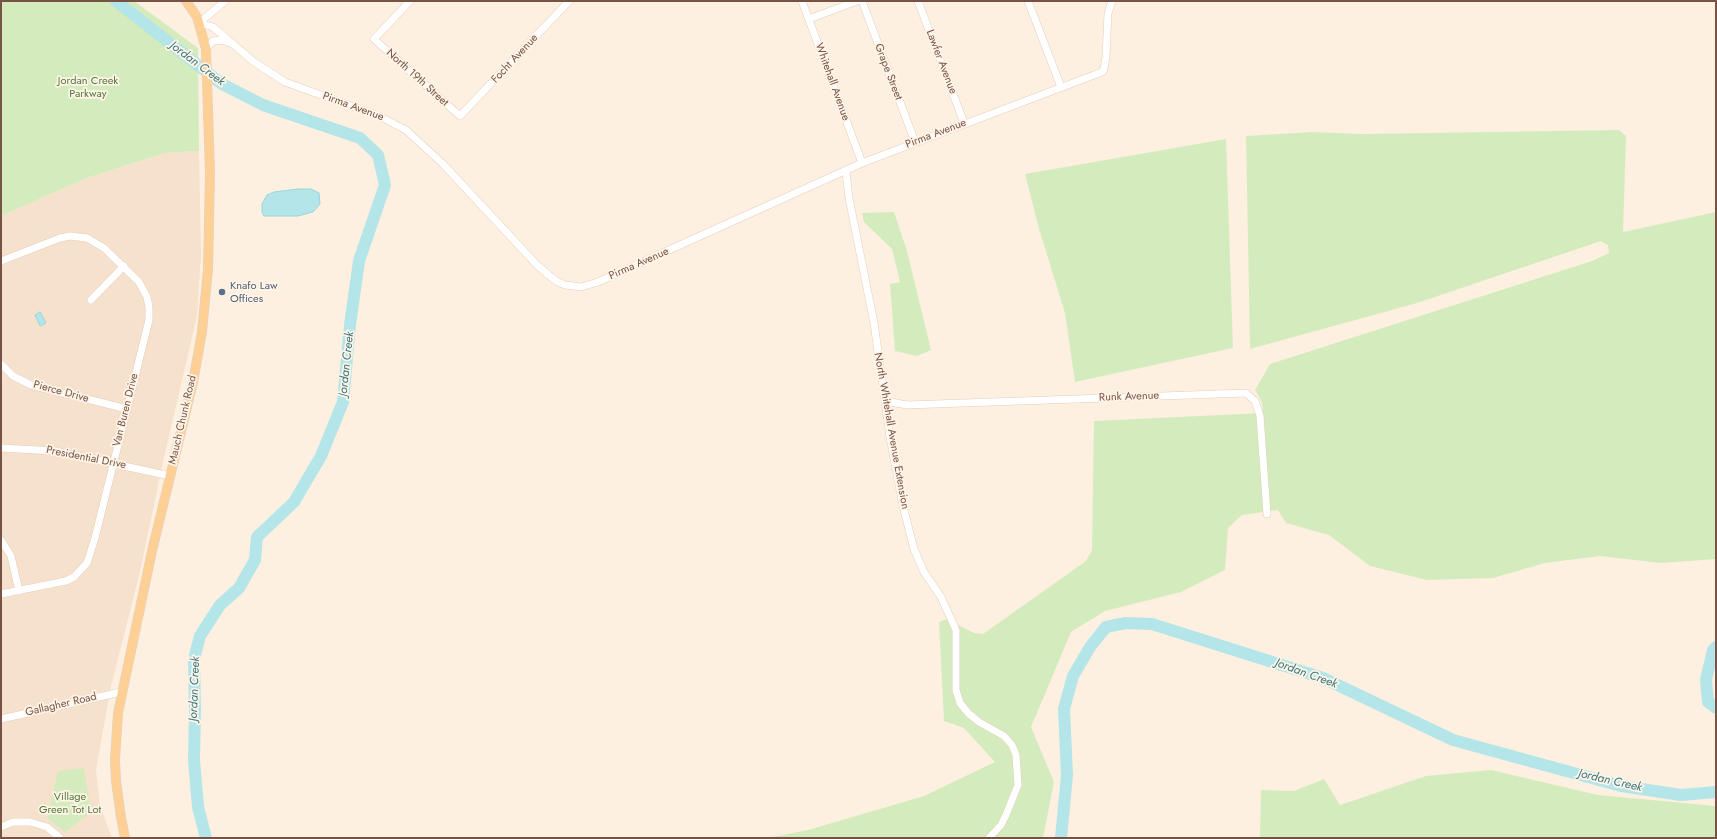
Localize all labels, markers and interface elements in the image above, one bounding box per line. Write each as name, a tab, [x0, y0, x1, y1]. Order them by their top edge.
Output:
street label: Lawfer Avenue	[923, 28, 959, 96]
street label: Focht Avenue	[489, 32, 541, 86]
water label: Jordan Creek	[167, 39, 227, 89]
street label: Whitehall Avenue	[812, 41, 852, 123]
street label: Grape Street	[871, 42, 905, 102]
street label: North 19th Street	[383, 47, 451, 109]
park label: Jordan Creek Parkway	[58, 74, 118, 100]
street label: Pirma Avenue	[321, 90, 385, 124]
street label: Pirma Avenue	[904, 116, 968, 152]
street label: Pirma Avenue	[607, 245, 671, 283]
place label: Knafo Law Offices	[230, 279, 277, 305]
marker: Knafo Law Offices	[217, 287, 227, 297]
water label: Jordan Creek	[336, 331, 358, 397]
street label: North Whitehall Avenue Extension	[871, 352, 911, 510]
street label: Van Buren Drive	[110, 372, 142, 448]
street label: Mauch Chunk Road	[166, 374, 200, 466]
street label: Pierce Drive	[32, 378, 90, 406]
street label: Runk Avenue	[1099, 389, 1159, 405]
street label: Presidential Drive	[45, 444, 127, 472]
water label: Jordan Creek	[187, 656, 203, 722]
water label: Jordan Creek	[1273, 656, 1339, 692]
street label: Gallagher Road	[24, 690, 98, 720]
water label: Jordan Creek	[1577, 767, 1643, 795]
park label: Village Green Tot Lot	[39, 790, 101, 816]

